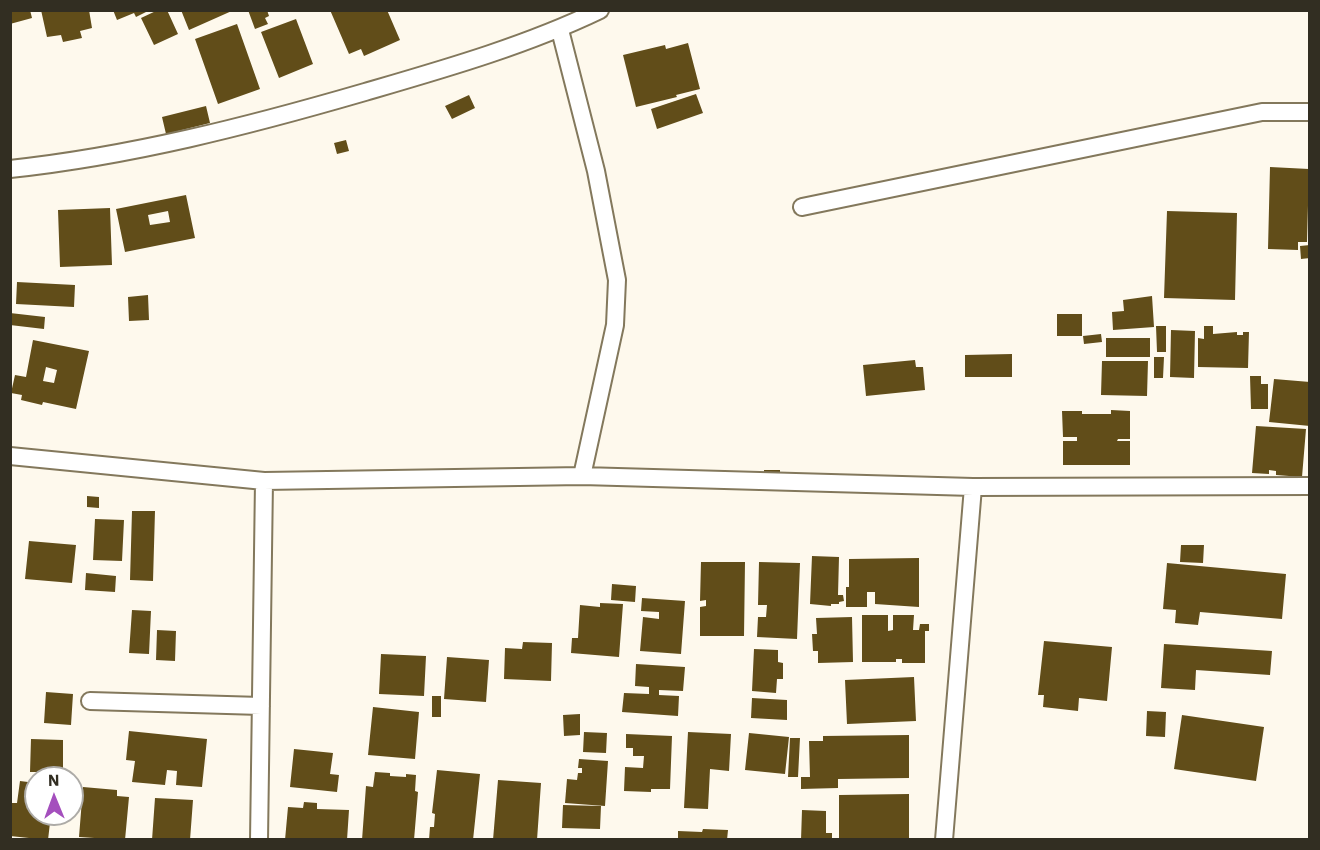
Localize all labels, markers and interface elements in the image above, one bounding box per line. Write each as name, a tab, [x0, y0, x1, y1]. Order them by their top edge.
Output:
north arrow	[24, 766, 84, 826]
text: N	[48, 770, 60, 790]

